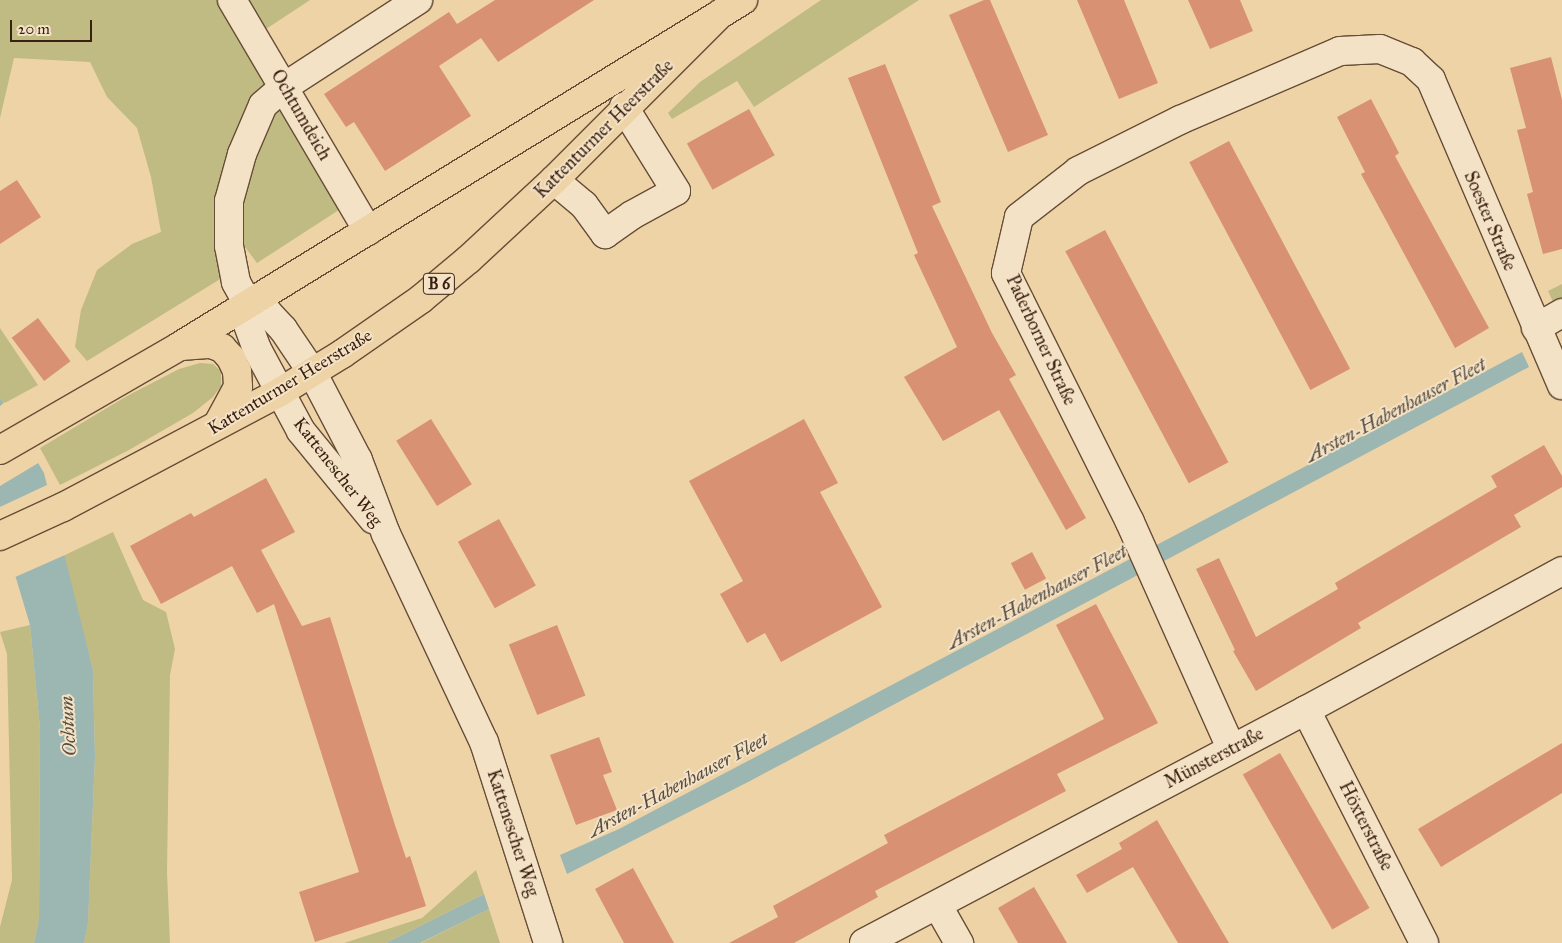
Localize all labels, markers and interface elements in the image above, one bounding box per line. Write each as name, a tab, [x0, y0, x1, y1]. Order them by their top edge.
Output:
scale bar	[12, 10, 95, 42]
text: 20 m	[18, 20, 50, 38]
street label: Kattenturmer Heerstraße	[530, 55, 678, 203]
street label: Ochtumdeich	[266, 66, 336, 164]
street label: Soester Straße	[1459, 168, 1521, 274]
road number: B 6	[423, 270, 455, 298]
street label: Paderborner Straße	[1001, 271, 1081, 409]
street label: Kattenturmer Heerstraße	[204, 324, 376, 440]
water label: Arsten-Habenhauser Fleet	[1302, 353, 1490, 467]
street label: Kattenescher Weg	[289, 413, 387, 531]
water label: Arsten-Habenhauser Fleet	[943, 540, 1131, 654]
water label: Ochtum	[55, 695, 81, 757]
street label: Münsterstraße	[1161, 723, 1267, 793]
water label: Arsten-Habenhauser Fleet	[584, 728, 772, 842]
street label: Kattenescher Weg	[482, 767, 544, 899]
street label: Höxterstraße	[1334, 778, 1398, 874]

